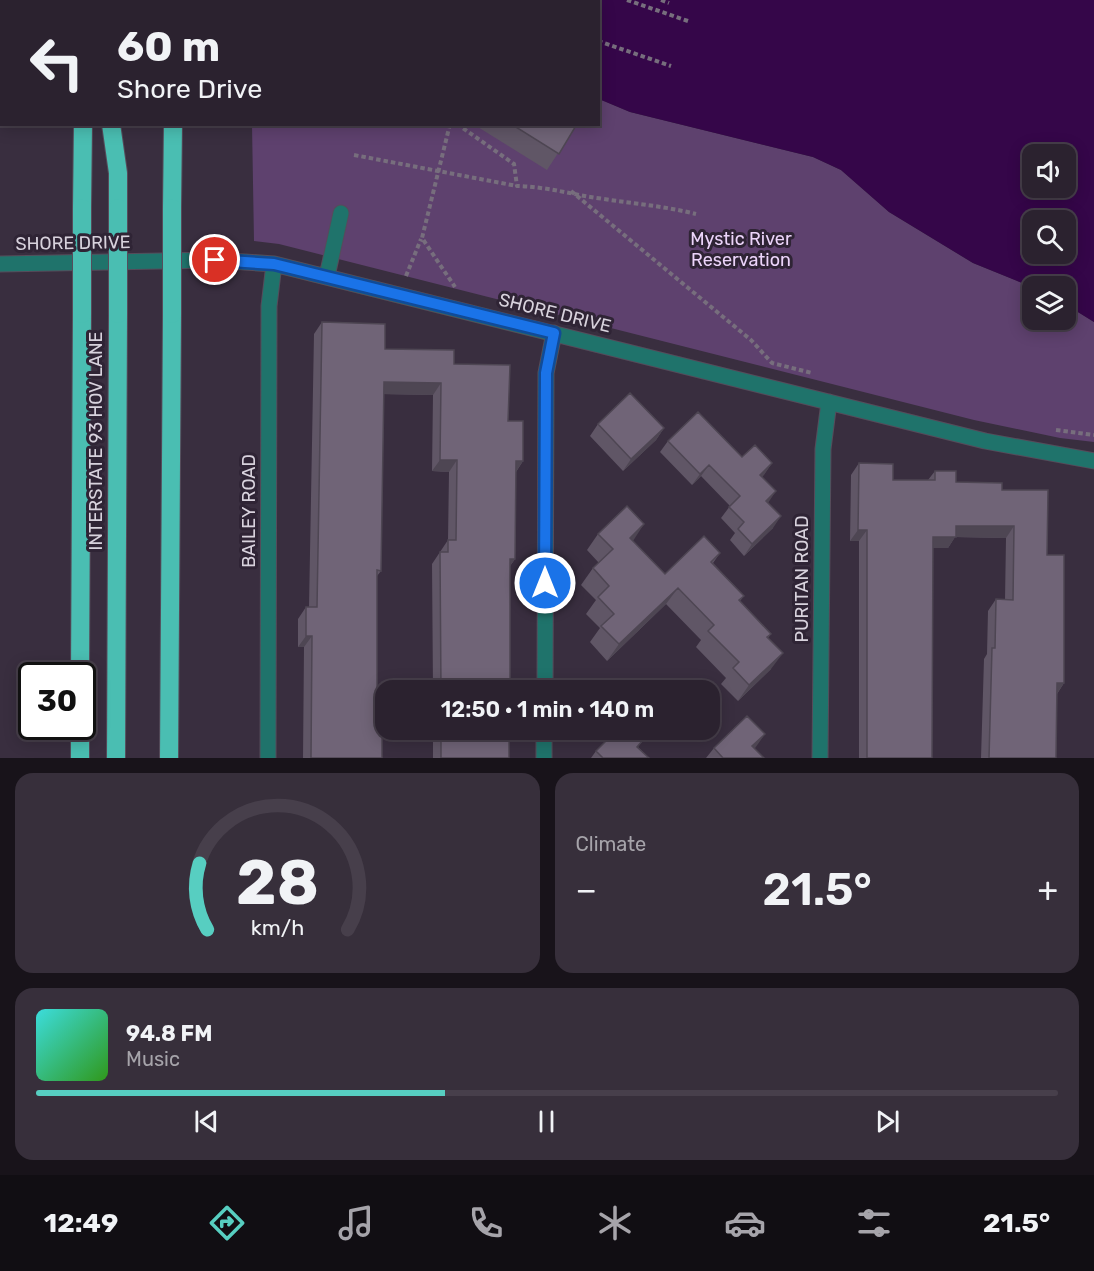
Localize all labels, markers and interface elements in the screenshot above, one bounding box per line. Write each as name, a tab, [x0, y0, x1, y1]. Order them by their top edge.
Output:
text: 60 m	[117, 22, 220, 72]
icon: left	[18, 24, 96, 102]
text: Shore Drive	[117, 73, 262, 105]
map controls	[1022, 144, 1076, 330]
button: sound	[1022, 144, 1076, 198]
button: search	[1022, 210, 1076, 264]
park label: Mystic River Reservation	[690, 228, 792, 271]
street label: SHORE DRIVE	[15, 231, 131, 255]
pin	[189, 234, 240, 285]
icon: arrive	[198, 243, 231, 276]
button: layers	[1022, 276, 1076, 330]
street label: SHORE DRIVE	[496, 288, 614, 338]
street label: INTERSTATE 93 HOV LANE	[85, 332, 107, 550]
street label: BAILEY ROAD	[238, 454, 260, 568]
street label: PURITAN ROAD	[791, 515, 813, 643]
position arrow	[513, 551, 577, 615]
speed limit sign: 30	[18, 662, 96, 740]
text: 12:50 · 1 min · 140 m	[441, 696, 654, 723]
text: Climate	[576, 832, 646, 856]
text: 28	[236, 846, 319, 920]
text: 21.5°	[763, 863, 872, 916]
text: −	[576, 870, 597, 909]
text: +	[1037, 870, 1058, 909]
text: km/h	[250, 915, 304, 940]
text: 94.8 FM	[126, 1020, 212, 1047]
text: Music	[126, 1047, 180, 1071]
icon: previous	[190, 1105, 223, 1138]
icon: pause	[530, 1105, 563, 1138]
icon: next	[871, 1105, 904, 1138]
icon: directions	[206, 1202, 248, 1244]
icon: music	[335, 1202, 377, 1244]
icon: phone	[465, 1202, 507, 1244]
icon: climate	[594, 1202, 636, 1244]
icon: car	[724, 1202, 766, 1244]
icon: filters	[853, 1202, 895, 1244]
text: 12:49	[44, 1207, 118, 1239]
text: 21.5°	[983, 1207, 1050, 1239]

